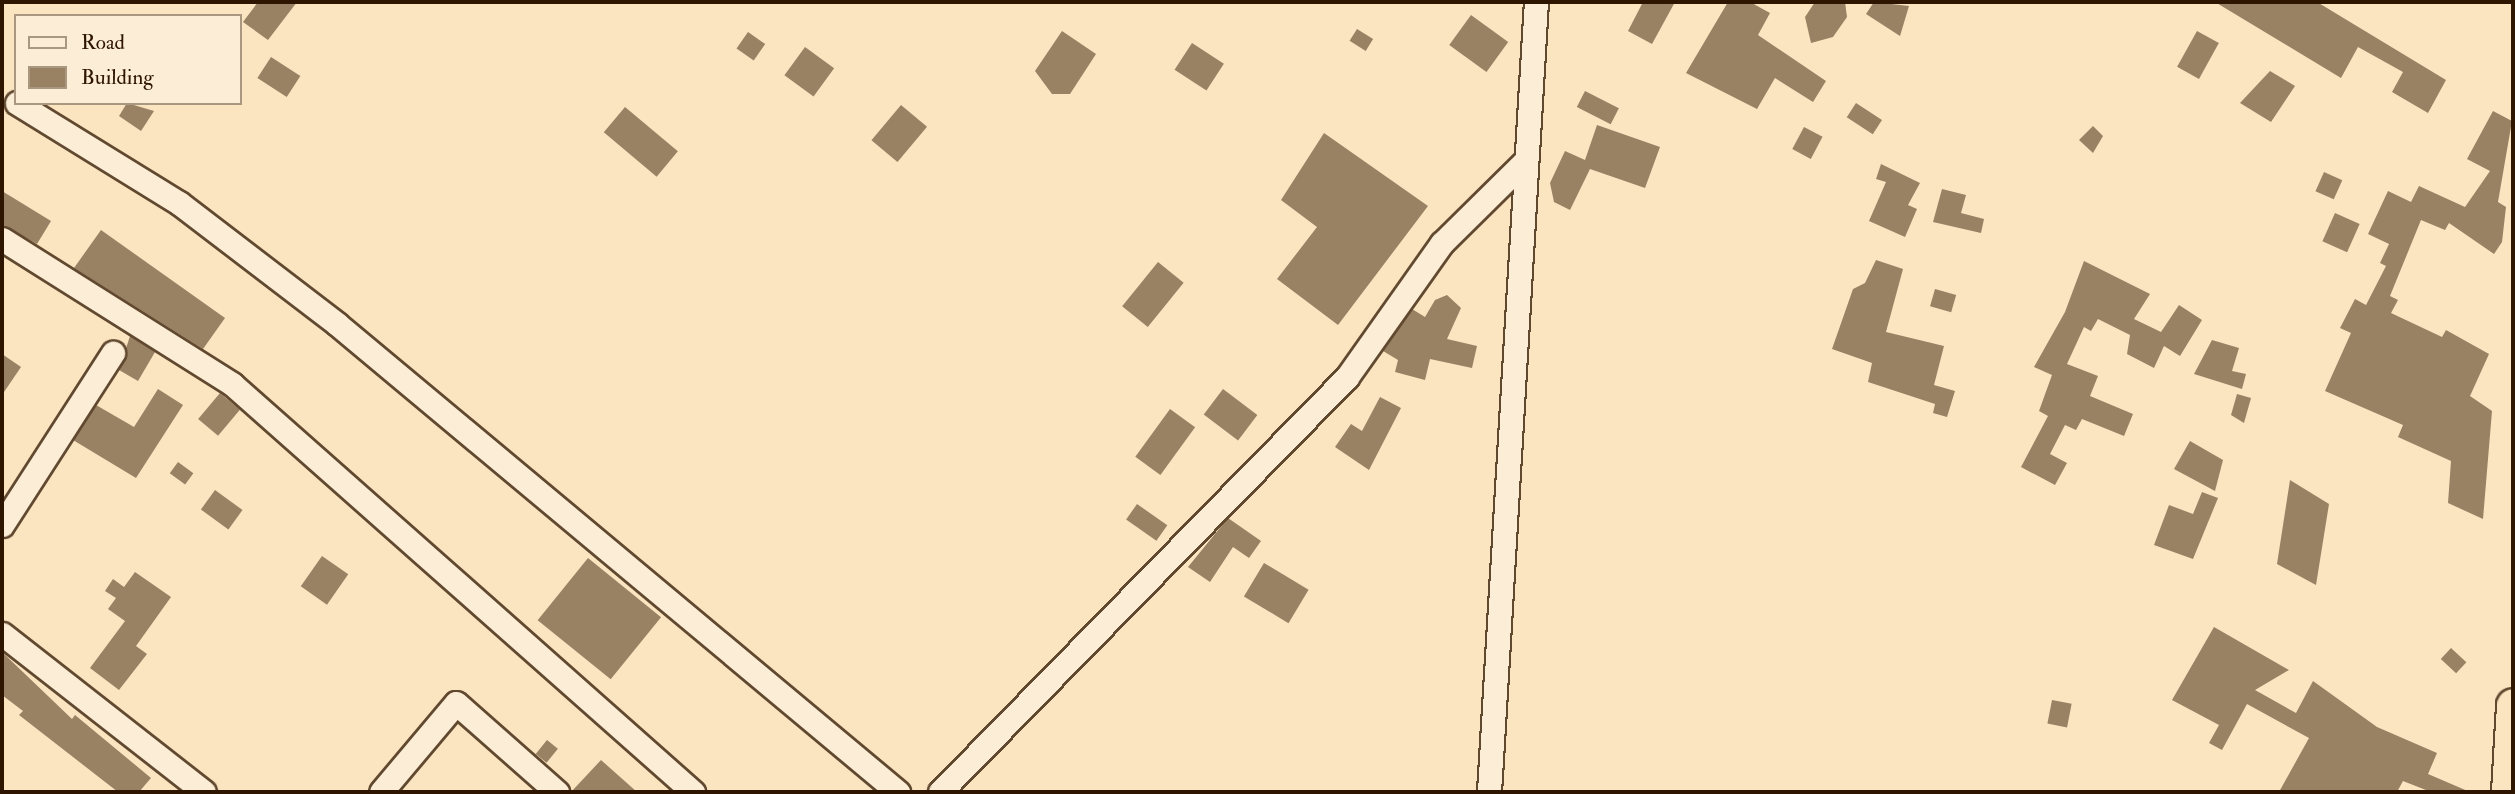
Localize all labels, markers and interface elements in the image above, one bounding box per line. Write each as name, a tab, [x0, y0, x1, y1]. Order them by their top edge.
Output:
legend	[14, 14, 242, 105]
text: Road	[81, 29, 125, 56]
text: Building	[81, 64, 154, 91]

